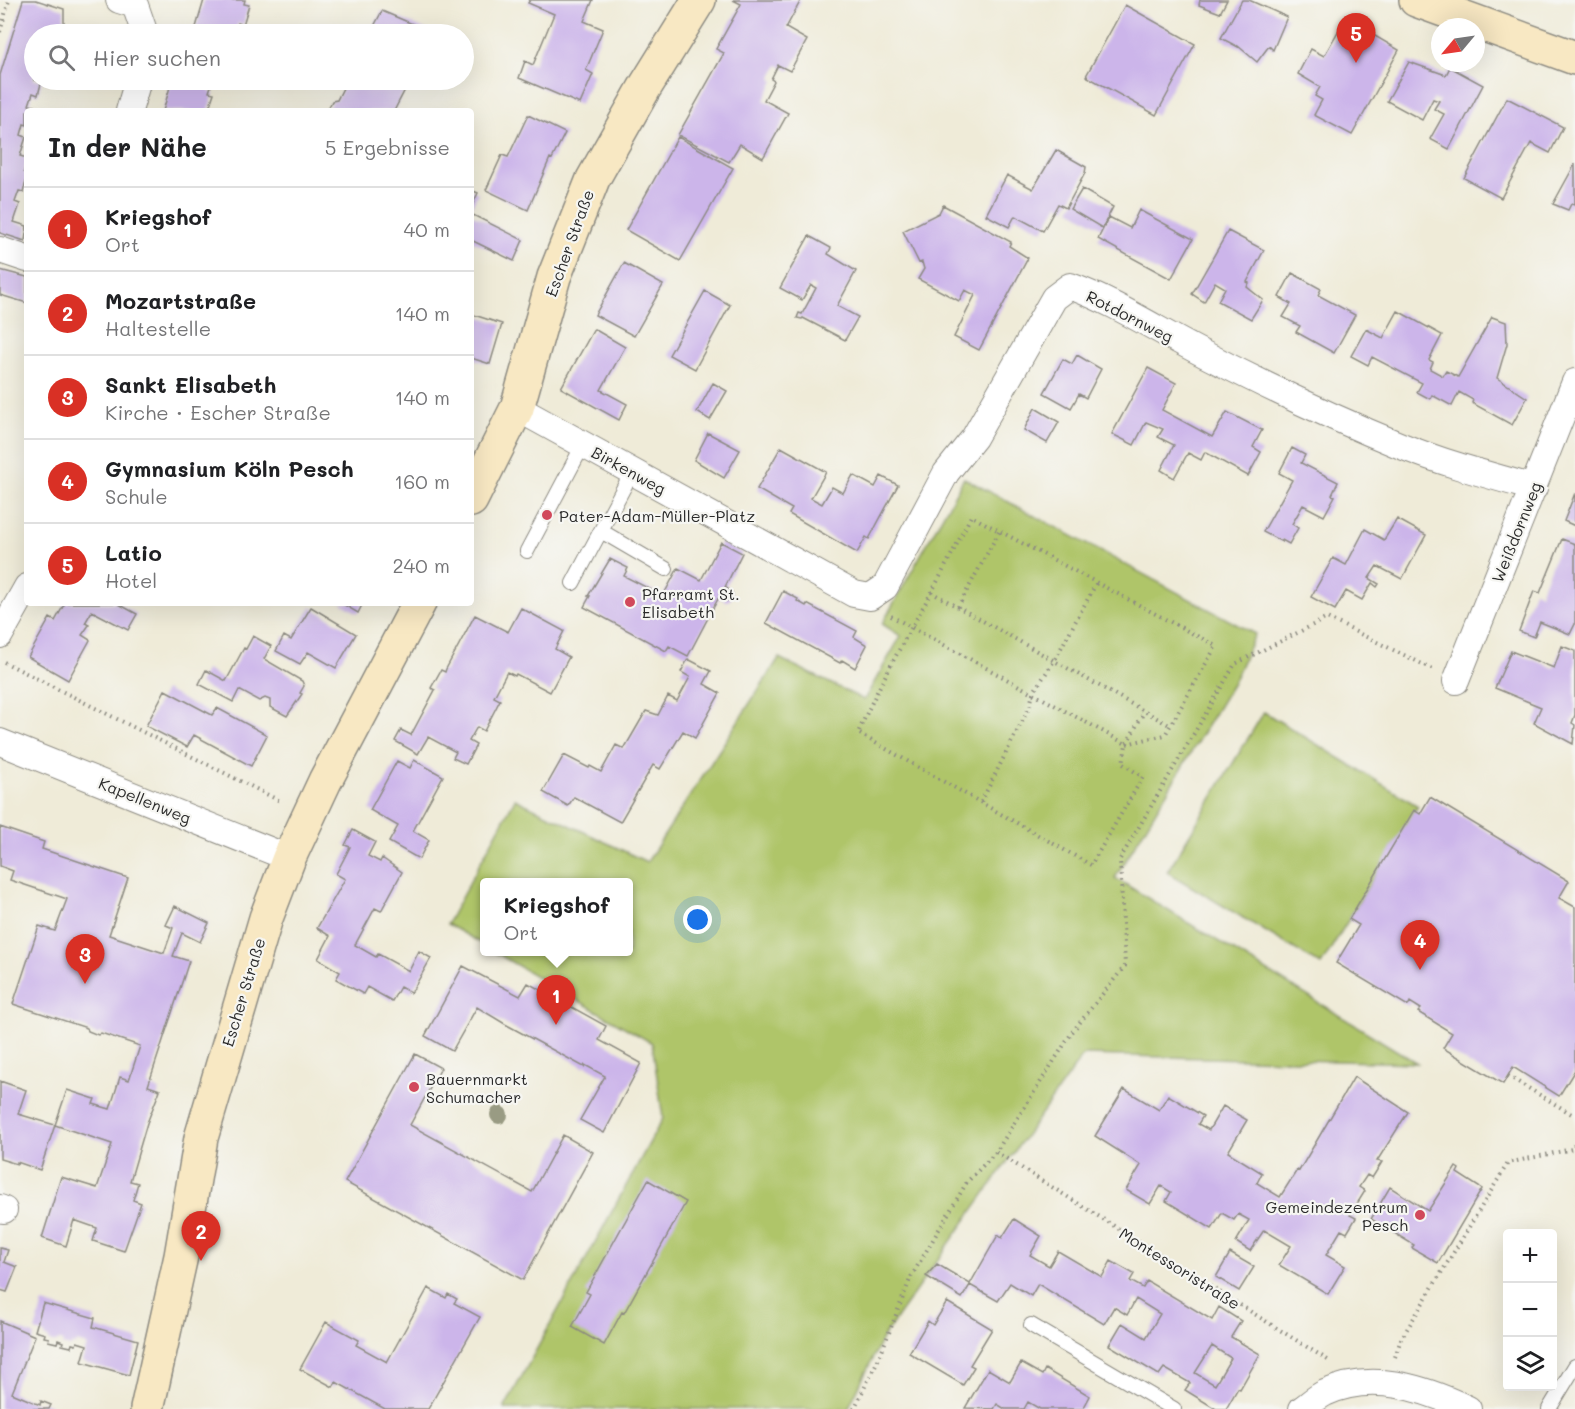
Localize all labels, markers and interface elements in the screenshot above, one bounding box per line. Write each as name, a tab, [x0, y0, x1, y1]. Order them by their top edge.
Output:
pin: 5	[1336, 14, 1376, 63]
north arrow	[1431, 18, 1485, 72]
search box	[24, 24, 474, 90]
icon: search	[45, 41, 78, 74]
text: Hier suchen	[93, 43, 221, 72]
text: In der Nähe	[48, 130, 207, 164]
text: 5 Ergebnisse	[325, 134, 450, 160]
street label: Escher Straße	[540, 187, 598, 299]
text: Kriegshof	[105, 202, 211, 231]
text: 1	[63, 216, 72, 242]
text: 40 m	[404, 216, 450, 242]
text: Ort	[105, 231, 140, 257]
street label: Rotdornweg	[1083, 285, 1177, 347]
text: Mozartstraße	[105, 286, 256, 315]
text: 2	[62, 300, 73, 326]
text: 140 m	[395, 300, 450, 326]
text: Haltestelle	[105, 315, 211, 341]
text: Sankt Elisabeth	[105, 370, 276, 399]
text: 3	[62, 384, 74, 410]
text: 140 m	[395, 384, 450, 410]
text: Kirche · Escher Straße	[105, 399, 331, 425]
street label: Birkenweg	[588, 441, 670, 499]
text: Gymnasium Köln Pesch	[105, 454, 353, 483]
text: 4	[61, 468, 74, 494]
text: 160 m	[394, 468, 450, 494]
street label: Weißdornweg	[1486, 478, 1546, 586]
text: Schule	[105, 483, 168, 509]
place label: Pater-Adam-Müller-Platz	[559, 505, 755, 526]
marker: Pater-Adam-Müller-Platz	[540, 508, 554, 522]
text: Latio	[105, 538, 162, 567]
text: 5	[62, 552, 73, 578]
text: 240 m	[392, 552, 450, 578]
text: Hotel	[105, 567, 157, 593]
place label: Pfarramt St. Elisabeth	[642, 583, 740, 622]
marker: Pfarramt St. Elisabeth	[623, 595, 637, 609]
street label: Kapellenweg	[96, 772, 194, 828]
popup	[480, 878, 633, 956]
text: Kriegshof	[503, 890, 610, 919]
your location	[683, 905, 712, 934]
text: Ort	[503, 919, 538, 945]
pin: 4	[1400, 920, 1440, 970]
pin: 3	[66, 934, 104, 984]
street label: Escher Straße	[217, 935, 269, 1049]
pin: 1	[536, 976, 576, 1025]
place label: Bauernmarkt Schumacher	[426, 1068, 528, 1107]
marker: Bauernmarkt Schumacher	[407, 1080, 421, 1094]
place label: Gemeindezentrum Pesch	[1266, 1196, 1408, 1235]
marker: Gemeindezentrum Pesch	[1413, 1208, 1427, 1222]
pin: 2	[182, 1212, 220, 1261]
street label: Montessoristraße	[1116, 1222, 1244, 1314]
map controls	[1503, 1229, 1557, 1391]
button: +	[1503, 1229, 1557, 1283]
button: −	[1503, 1283, 1557, 1337]
button: layers	[1503, 1337, 1557, 1391]

